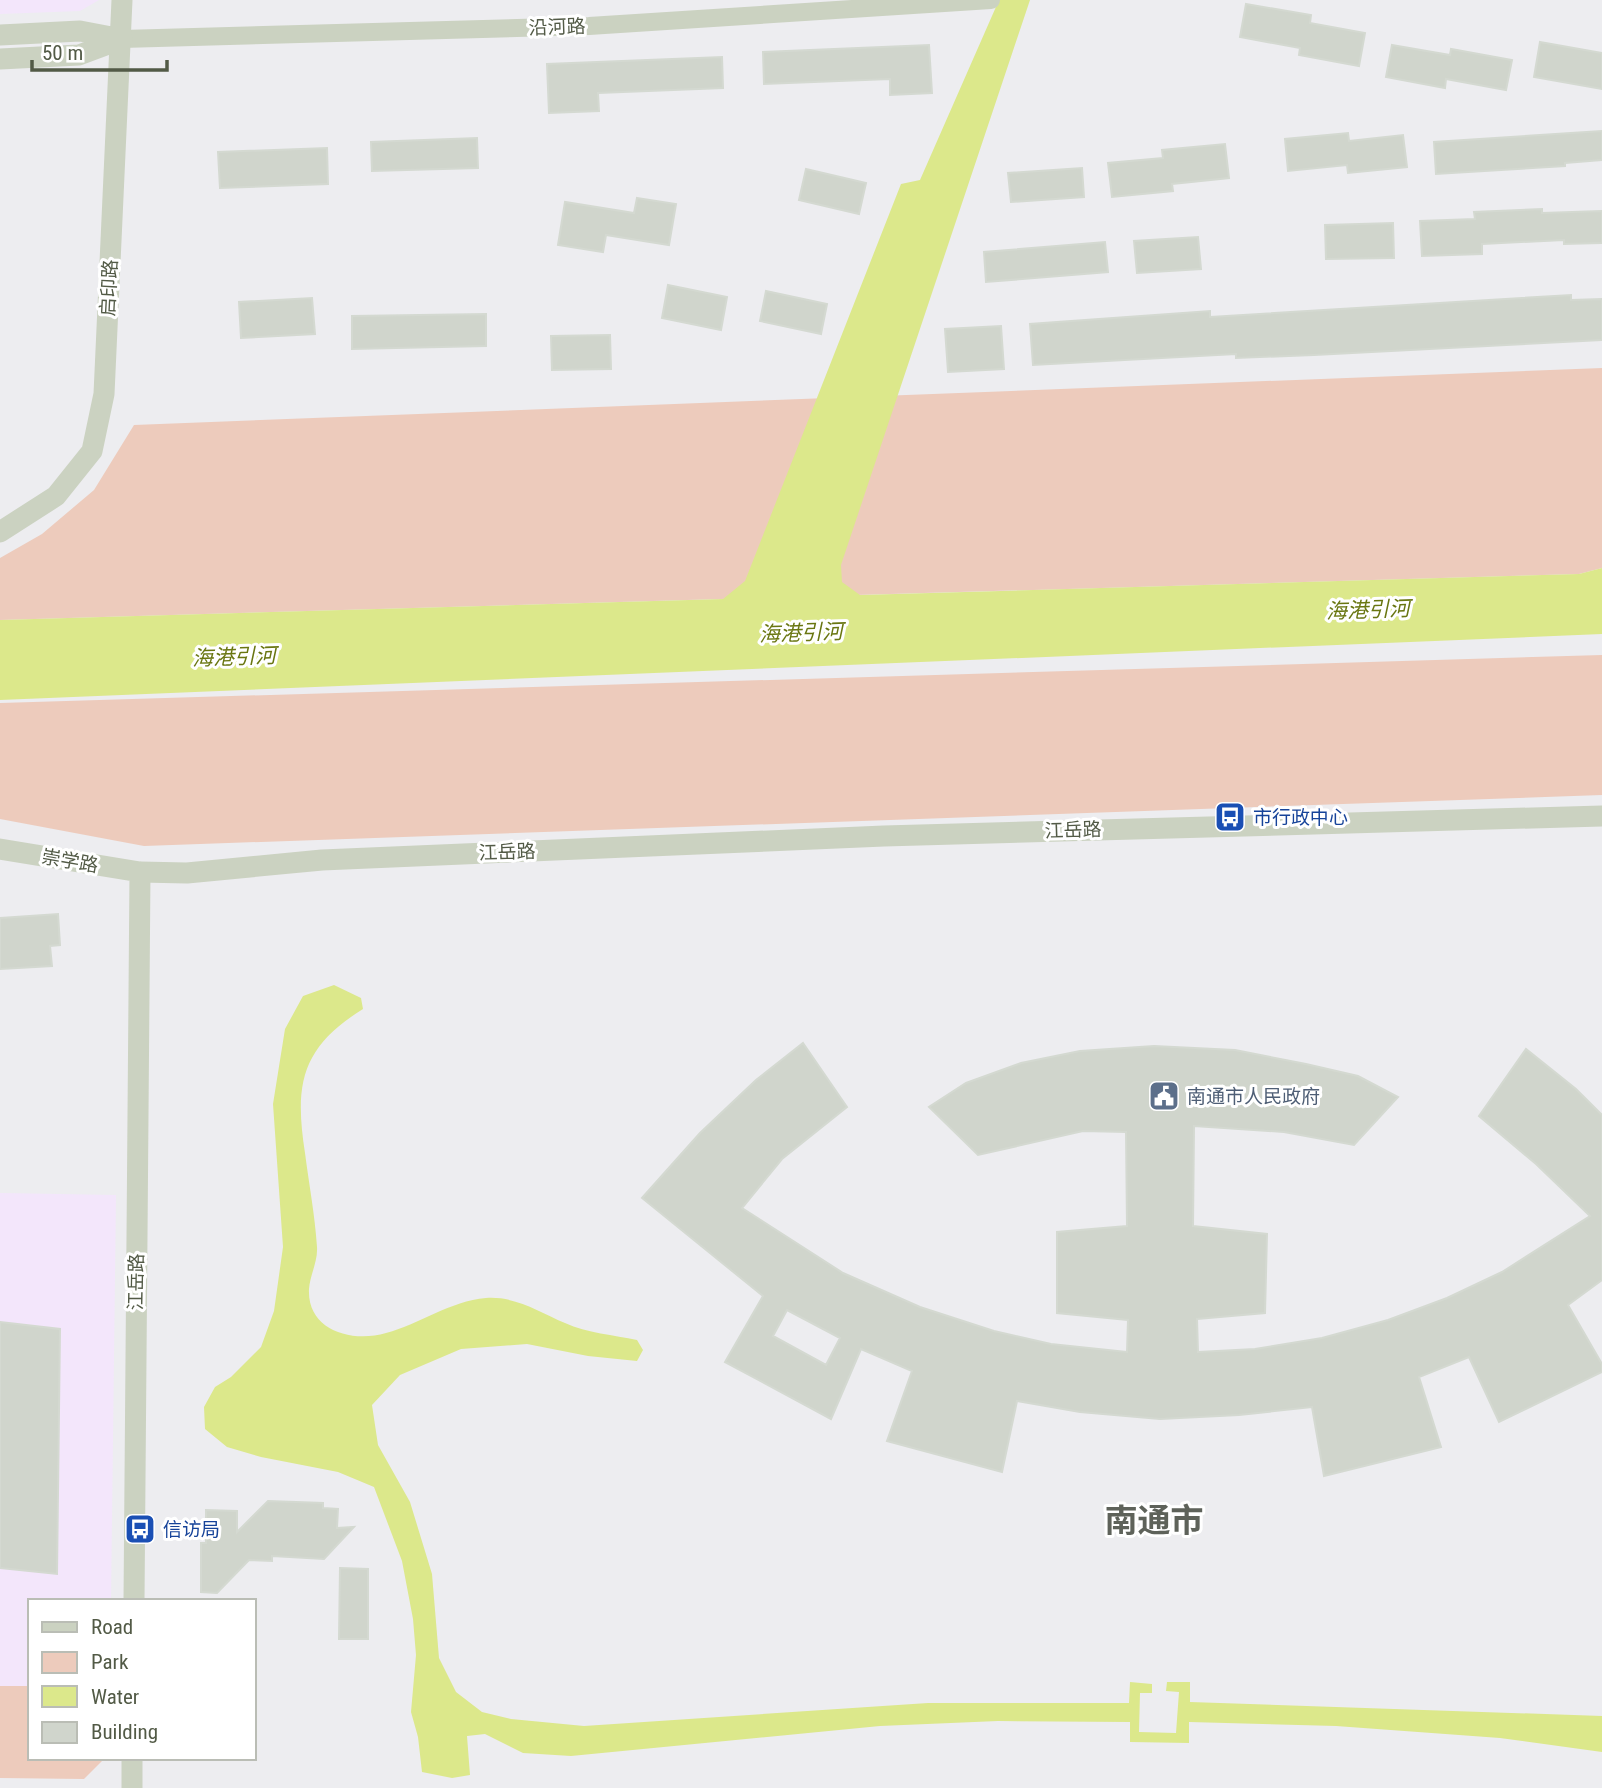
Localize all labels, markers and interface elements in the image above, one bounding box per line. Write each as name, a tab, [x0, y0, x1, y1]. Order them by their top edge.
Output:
street label: 沿河路	[528, 15, 586, 39]
scale bar	[32, 28, 166, 72]
text: 50 m	[42, 41, 83, 65]
street label: 启印路	[96, 259, 122, 317]
water label: 海港引河	[1326, 596, 1414, 623]
water label: 海港引河	[759, 619, 847, 646]
water label: 海港引河	[192, 643, 280, 670]
bus stop icon: 市行政中心	[1213, 800, 1247, 834]
place label: 市行政中心	[1253, 806, 1348, 829]
street label: 江岳路	[1044, 818, 1102, 842]
street label: 江岳路	[478, 840, 536, 864]
street label: 崇学路	[40, 845, 100, 877]
public building icon: 南通市人民政府	[1147, 1079, 1181, 1113]
place label: 南通市人民政府	[1187, 1085, 1320, 1108]
street label: 江岳路	[124, 1253, 148, 1311]
district label: 南通市	[1105, 1501, 1204, 1540]
bus stop icon: 信访局	[123, 1512, 157, 1546]
place label: 信访局	[163, 1518, 220, 1541]
legend	[28, 1599, 256, 1760]
text: Road	[91, 1615, 133, 1639]
text: Park	[91, 1650, 129, 1674]
text: Water	[91, 1685, 139, 1709]
text: Building	[91, 1720, 158, 1744]

